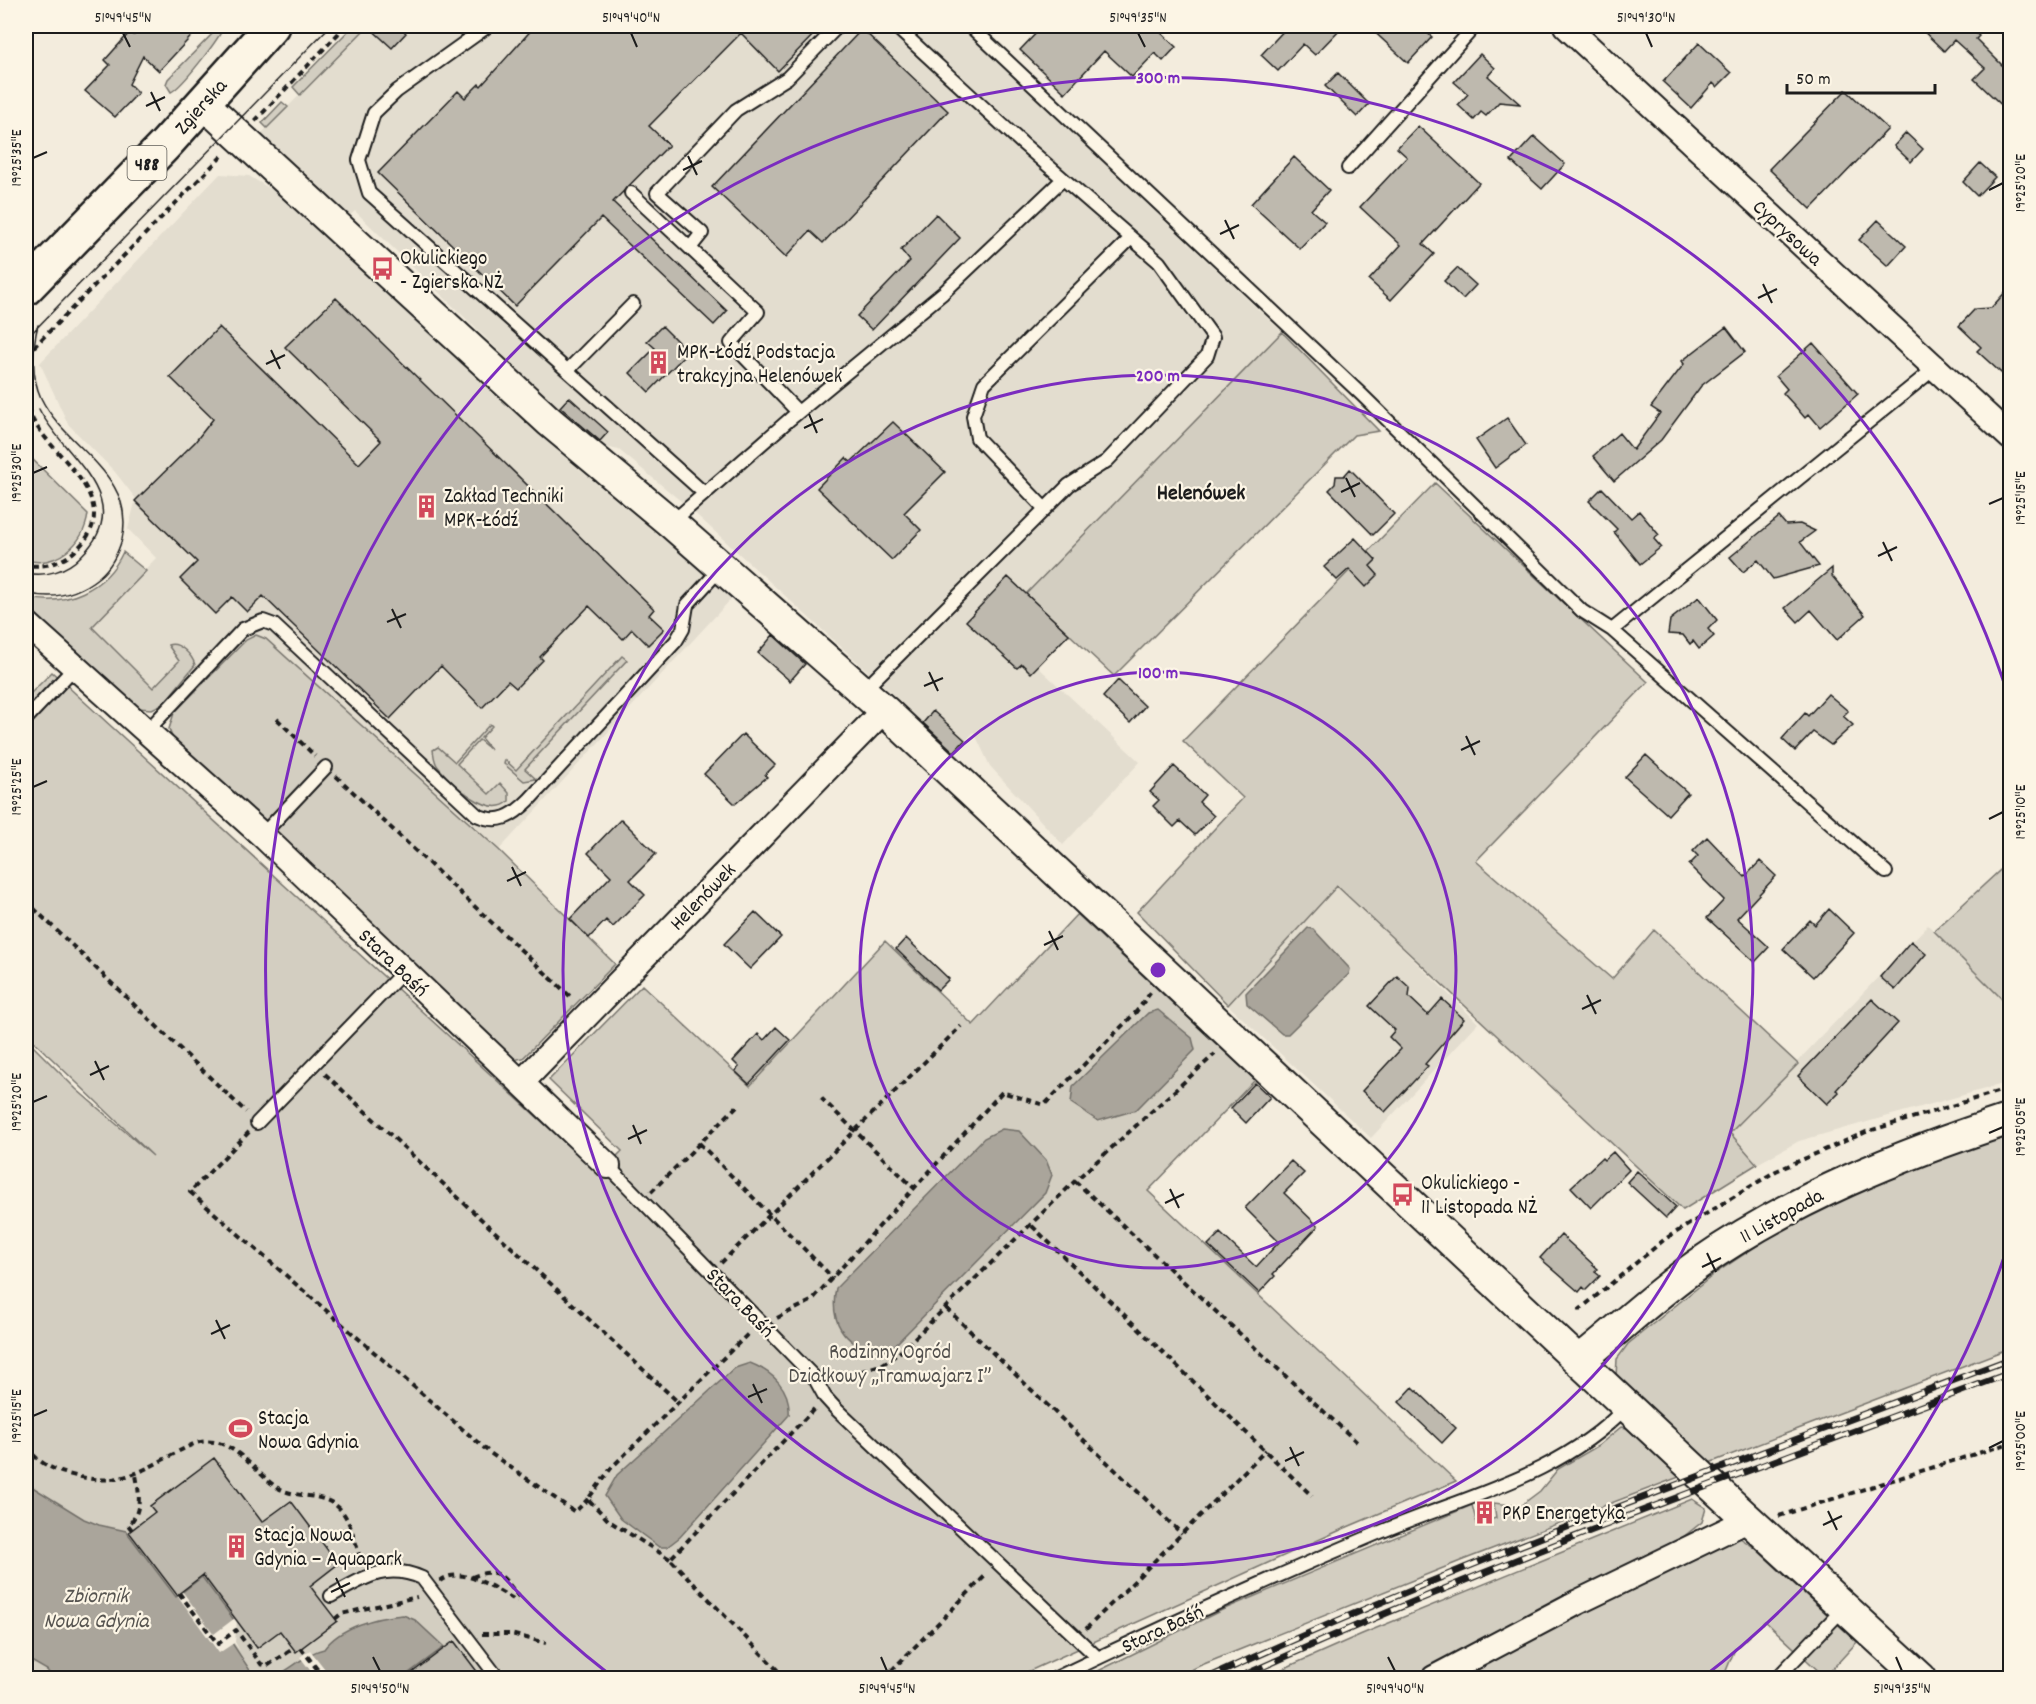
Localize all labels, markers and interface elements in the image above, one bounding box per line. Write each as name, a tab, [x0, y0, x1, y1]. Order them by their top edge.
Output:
text: 51°49'45"N	[94, 8, 152, 30]
text: 51°49'40"N	[602, 8, 660, 30]
text: 51°49'35"N	[1109, 8, 1167, 30]
text: 51°49'30"N	[1617, 8, 1675, 30]
scale bar	[1787, 57, 1936, 95]
text: 300 m	[1136, 67, 1180, 92]
text: 50 m	[1796, 68, 1831, 93]
street label: Zgierska	[169, 72, 236, 143]
text: 19°25'35"E	[7, 129, 29, 187]
road number: 488	[128, 146, 166, 180]
text: 19°25'20"E	[2011, 154, 2033, 212]
street label: Cyprysowa	[1744, 194, 1829, 275]
place label: Okulickiego - Zgierska NŻ	[400, 245, 504, 299]
bus stop icon: Okulickiego - Zgierska NŻ	[369, 256, 395, 282]
place label: MPK-Łódź Podstacja trakcyjna Helenówek	[677, 339, 842, 393]
building icon: MPK-Łódź Podstacja trakcyjna Helenówek	[646, 350, 672, 376]
text: 200 m	[1136, 365, 1180, 390]
text: 19°25'30"E	[7, 444, 29, 502]
text: 19°25'15"E	[2011, 471, 2033, 525]
district label: Helenówek	[1157, 479, 1245, 510]
place label: Zakład Techniki MPK-Łódź	[444, 483, 563, 537]
building icon: Zakład Techniki MPK-Łódź	[413, 494, 439, 520]
text: 100 m	[1138, 662, 1178, 687]
text: 19°25'25"E	[7, 758, 29, 816]
text: 19°25'10"E	[2011, 784, 2033, 840]
street label: Helenówek	[664, 857, 744, 939]
street label: Stara Baśń	[350, 923, 434, 1005]
centre of rings	[1148, 960, 1168, 980]
text: 19°25'20"E	[7, 1073, 29, 1131]
text: 19°25'05"E	[2011, 1097, 2033, 1156]
place label: Okulickiego - 11 Listopada NŻ	[1421, 1170, 1538, 1224]
bus stop icon: Okulickiego - 11 Listopada NŻ	[1390, 1181, 1416, 1207]
street label: 11 Listopada	[1735, 1182, 1831, 1253]
street label: Stara Baśń	[698, 1262, 780, 1346]
park label: Rodzinny Ogród Działkowy „Tramwajarz I”	[788, 1339, 992, 1393]
text: 19°25'15"E	[7, 1389, 29, 1443]
place label: Stacja Nowa Gdynia	[258, 1405, 359, 1459]
text: 19°25'00"E	[2011, 1411, 2033, 1471]
sports icon: Stacja Nowa Gdynia	[227, 1416, 253, 1442]
building icon: PKP Energetyka	[1471, 1499, 1497, 1525]
place label: PKP Energetyka	[1502, 1500, 1626, 1530]
place label: Stacja Nowa Gdynia – Aquapark	[254, 1522, 402, 1576]
building icon: Stacja Nowa Gdynia – Aquapark	[223, 1533, 249, 1559]
water label: Zbiornik Nowa Gdynia	[43, 1582, 150, 1638]
street label: Stara Baśń	[1117, 1599, 1209, 1663]
text: 51°49'50"N	[351, 1679, 409, 1701]
text: 51°49'45"N	[858, 1679, 916, 1701]
text: 51°49'40"N	[1366, 1679, 1424, 1701]
text: 51°49'35"N	[1873, 1679, 1931, 1701]

